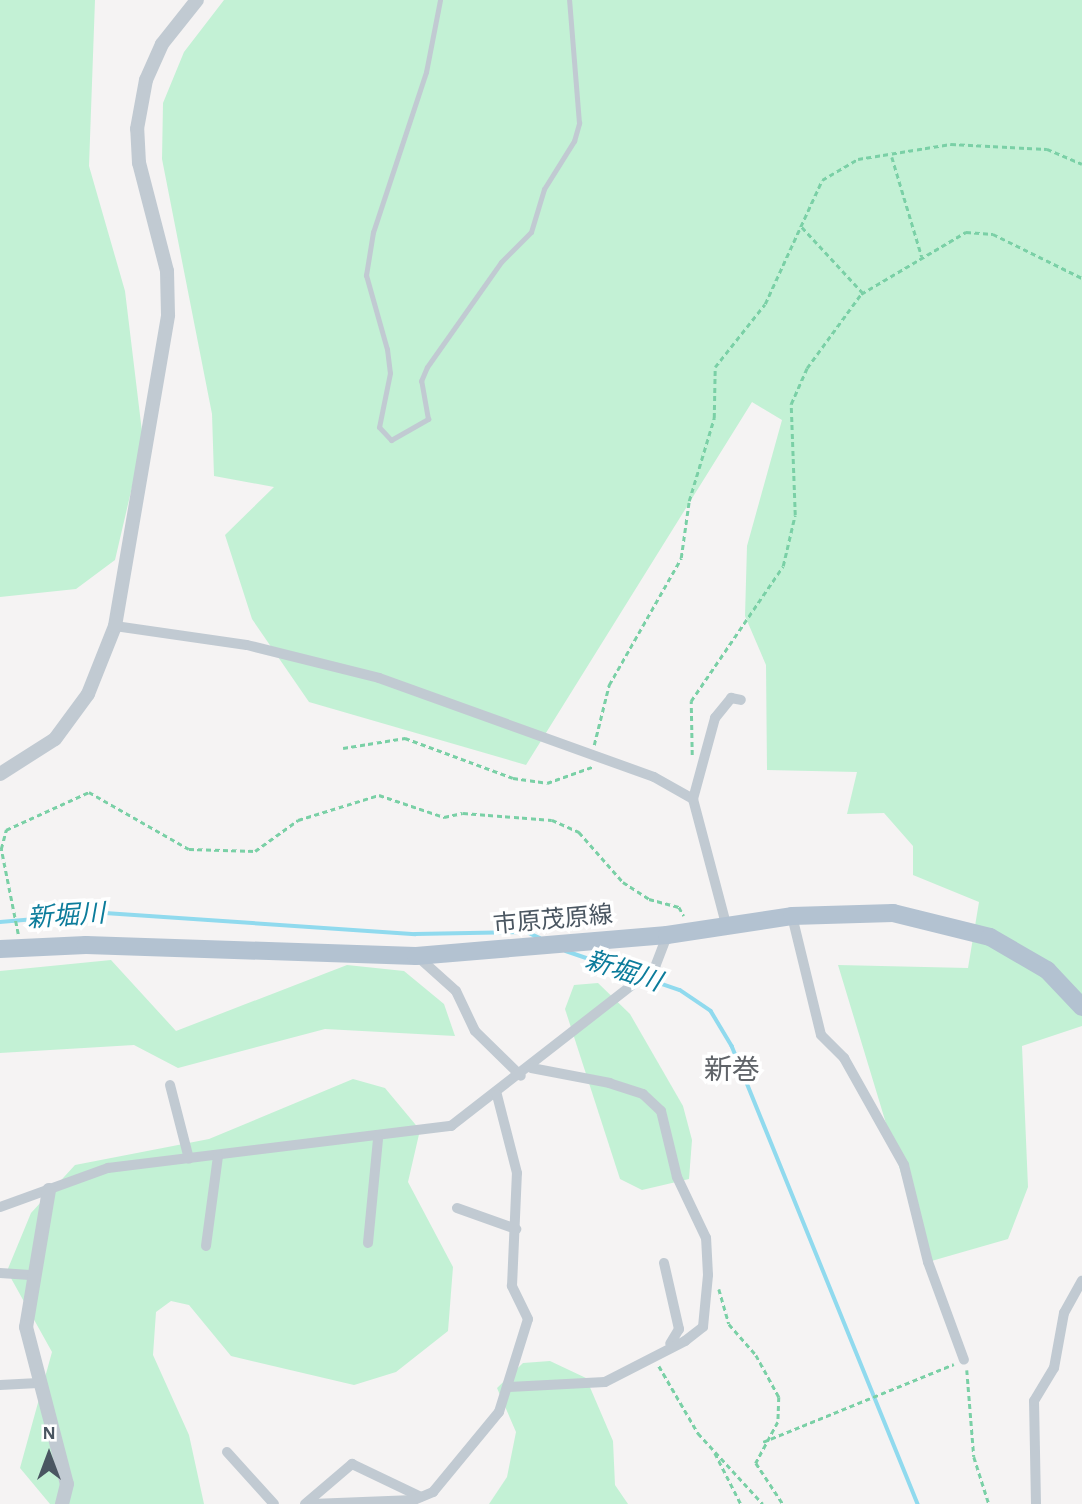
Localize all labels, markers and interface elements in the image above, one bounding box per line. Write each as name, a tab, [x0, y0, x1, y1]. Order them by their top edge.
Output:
water label: 新堀川	[26, 899, 106, 935]
street label: 市原茂原線	[492, 901, 614, 941]
water label: 新堀川	[581, 945, 665, 999]
district label: 新巻	[704, 1054, 760, 1088]
north arrow	[14, 1420, 84, 1490]
text: N	[42, 1424, 56, 1443]

